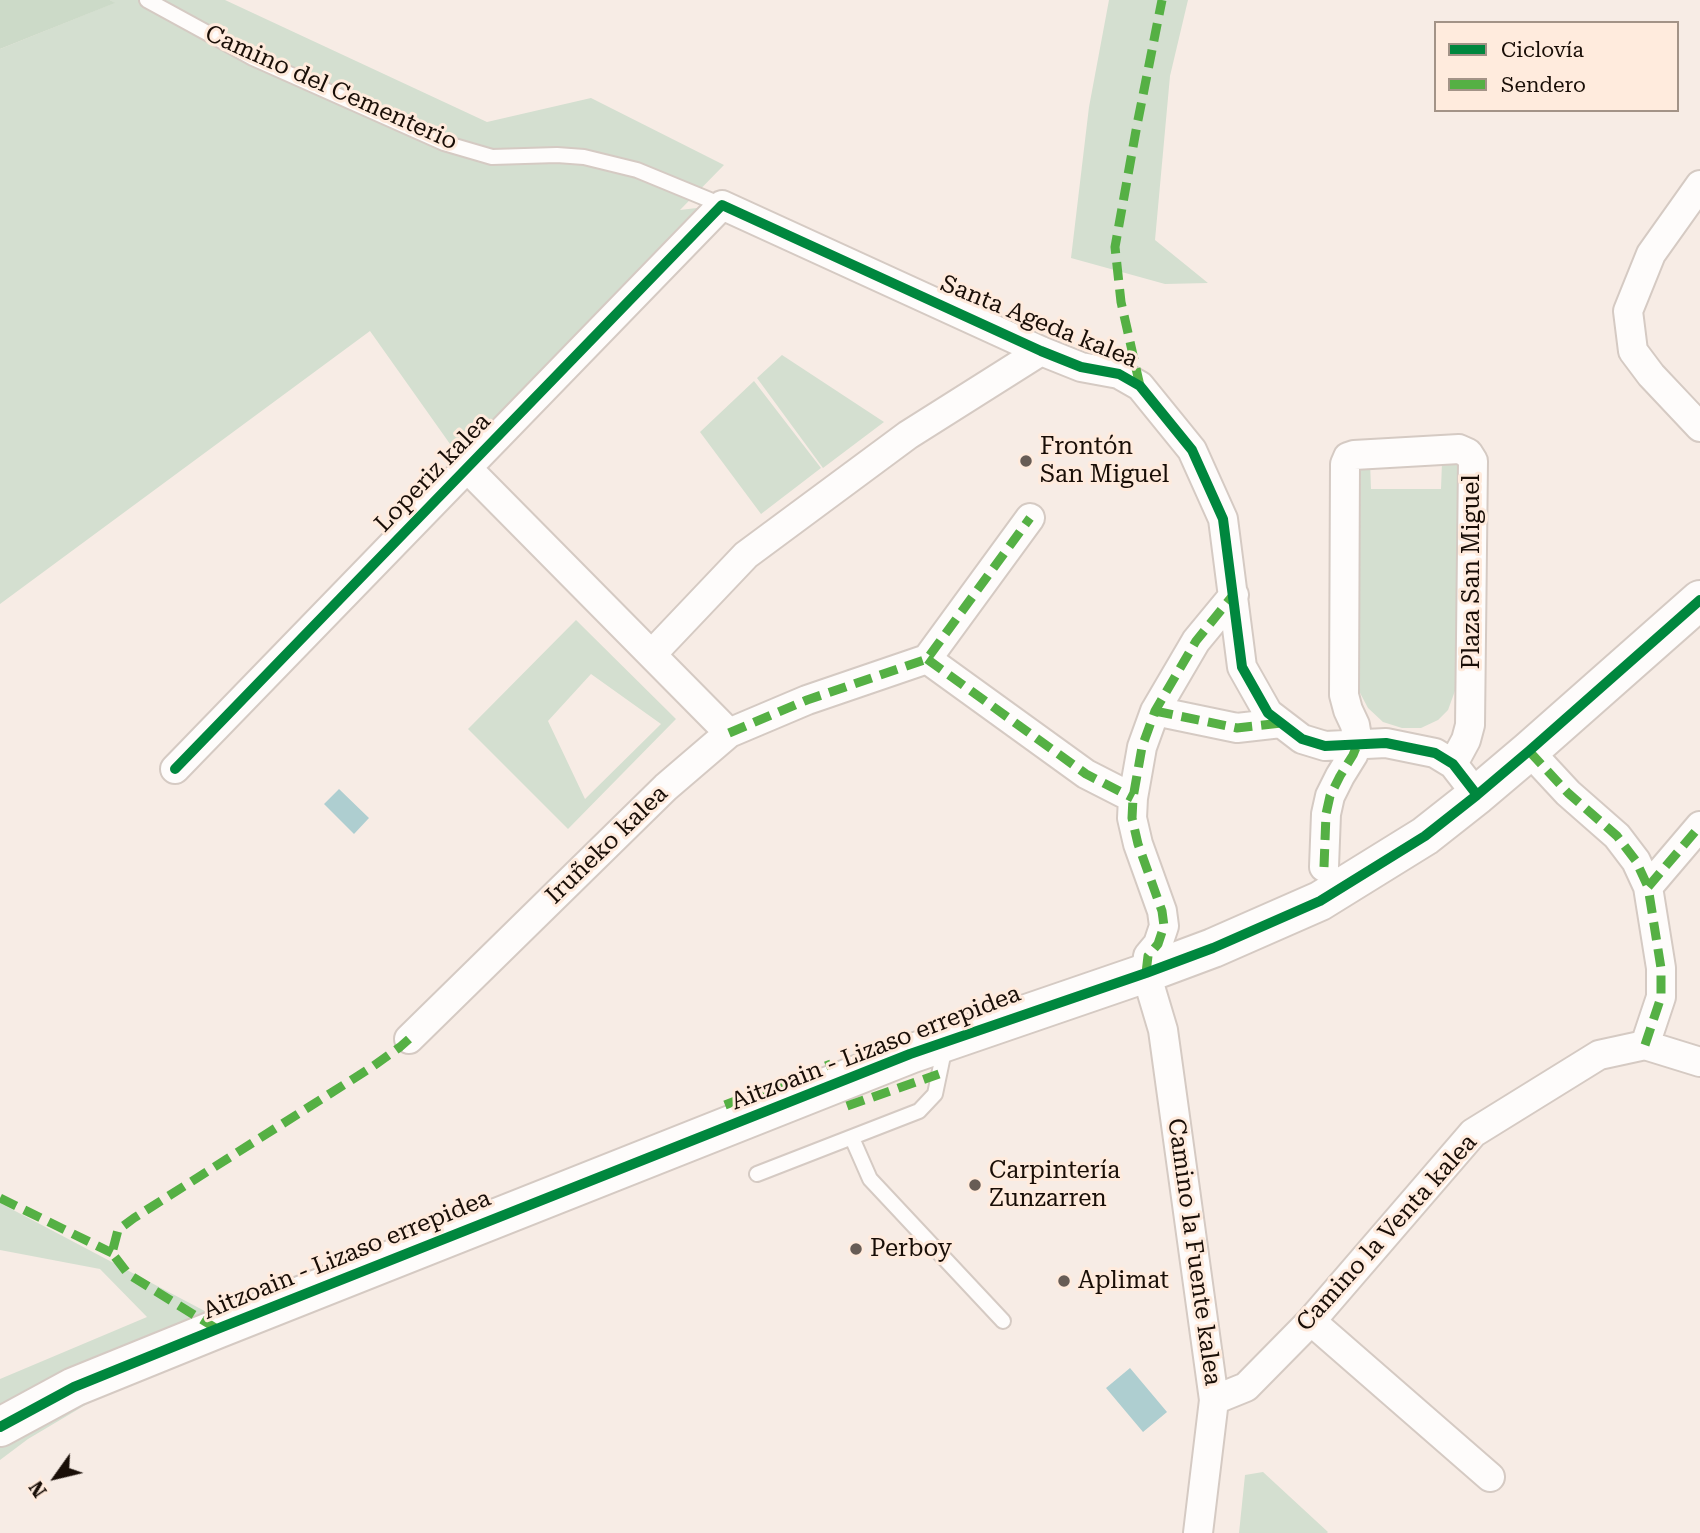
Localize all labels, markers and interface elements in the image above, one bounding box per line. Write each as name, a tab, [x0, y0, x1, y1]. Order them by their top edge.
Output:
street label: Camino del Cementerio	[200, 19, 462, 157]
legend	[1434, 21, 1679, 112]
text: Ciclovía	[1501, 38, 1584, 62]
text: Sendero	[1501, 73, 1586, 97]
street label: Santa Ageda kalea	[936, 269, 1142, 375]
street label: Loperiz kalea	[369, 407, 497, 539]
place label: Frontón San Miguel	[1040, 433, 1169, 489]
marker: Frontón San Miguel	[1018, 453, 1034, 469]
street label: Plaza San Miguel	[1458, 474, 1486, 670]
street label: Iruñeko kalea	[540, 780, 674, 910]
street label: Aitzoain - Lizaso errepidea	[727, 979, 1025, 1117]
street label: Camino la Fuente kalea	[1161, 1117, 1227, 1387]
street label: Camino la Venta kalea	[1291, 1128, 1483, 1338]
place label: Carpintería Zunzarren	[989, 1157, 1120, 1213]
marker: Carpintería Zunzarren	[967, 1177, 983, 1193]
street label: Aitzoain - Lizaso errepidea	[199, 1184, 495, 1326]
place label: Perboy	[870, 1235, 952, 1263]
marker: Perboy	[848, 1241, 864, 1257]
place label: Aplimat	[1078, 1267, 1169, 1295]
marker: Aplimat	[1056, 1273, 1072, 1289]
north arrow	[21, 1442, 91, 1512]
text: N	[25, 1477, 52, 1502]

